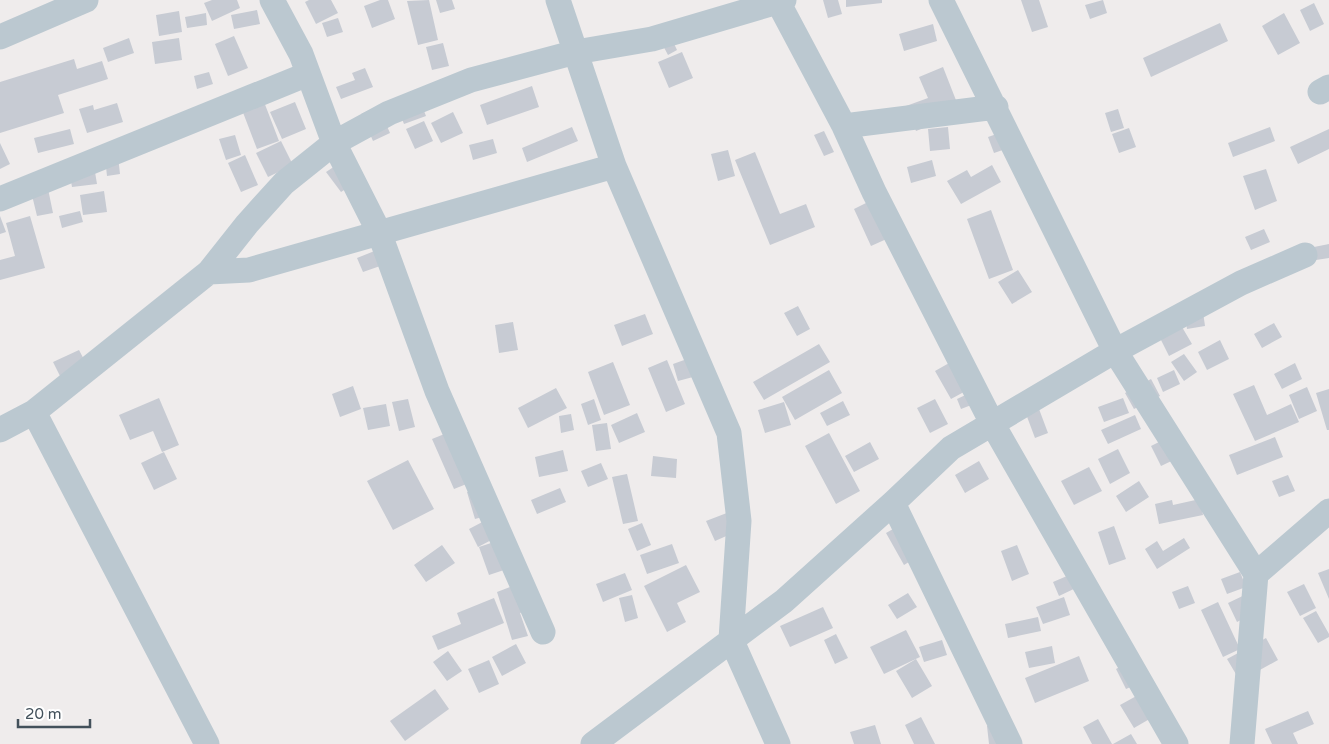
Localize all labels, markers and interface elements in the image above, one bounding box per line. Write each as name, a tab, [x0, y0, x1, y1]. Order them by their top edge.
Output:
scale bar	[18, 696, 90, 728]
text: 20 m	[25, 705, 62, 723]

